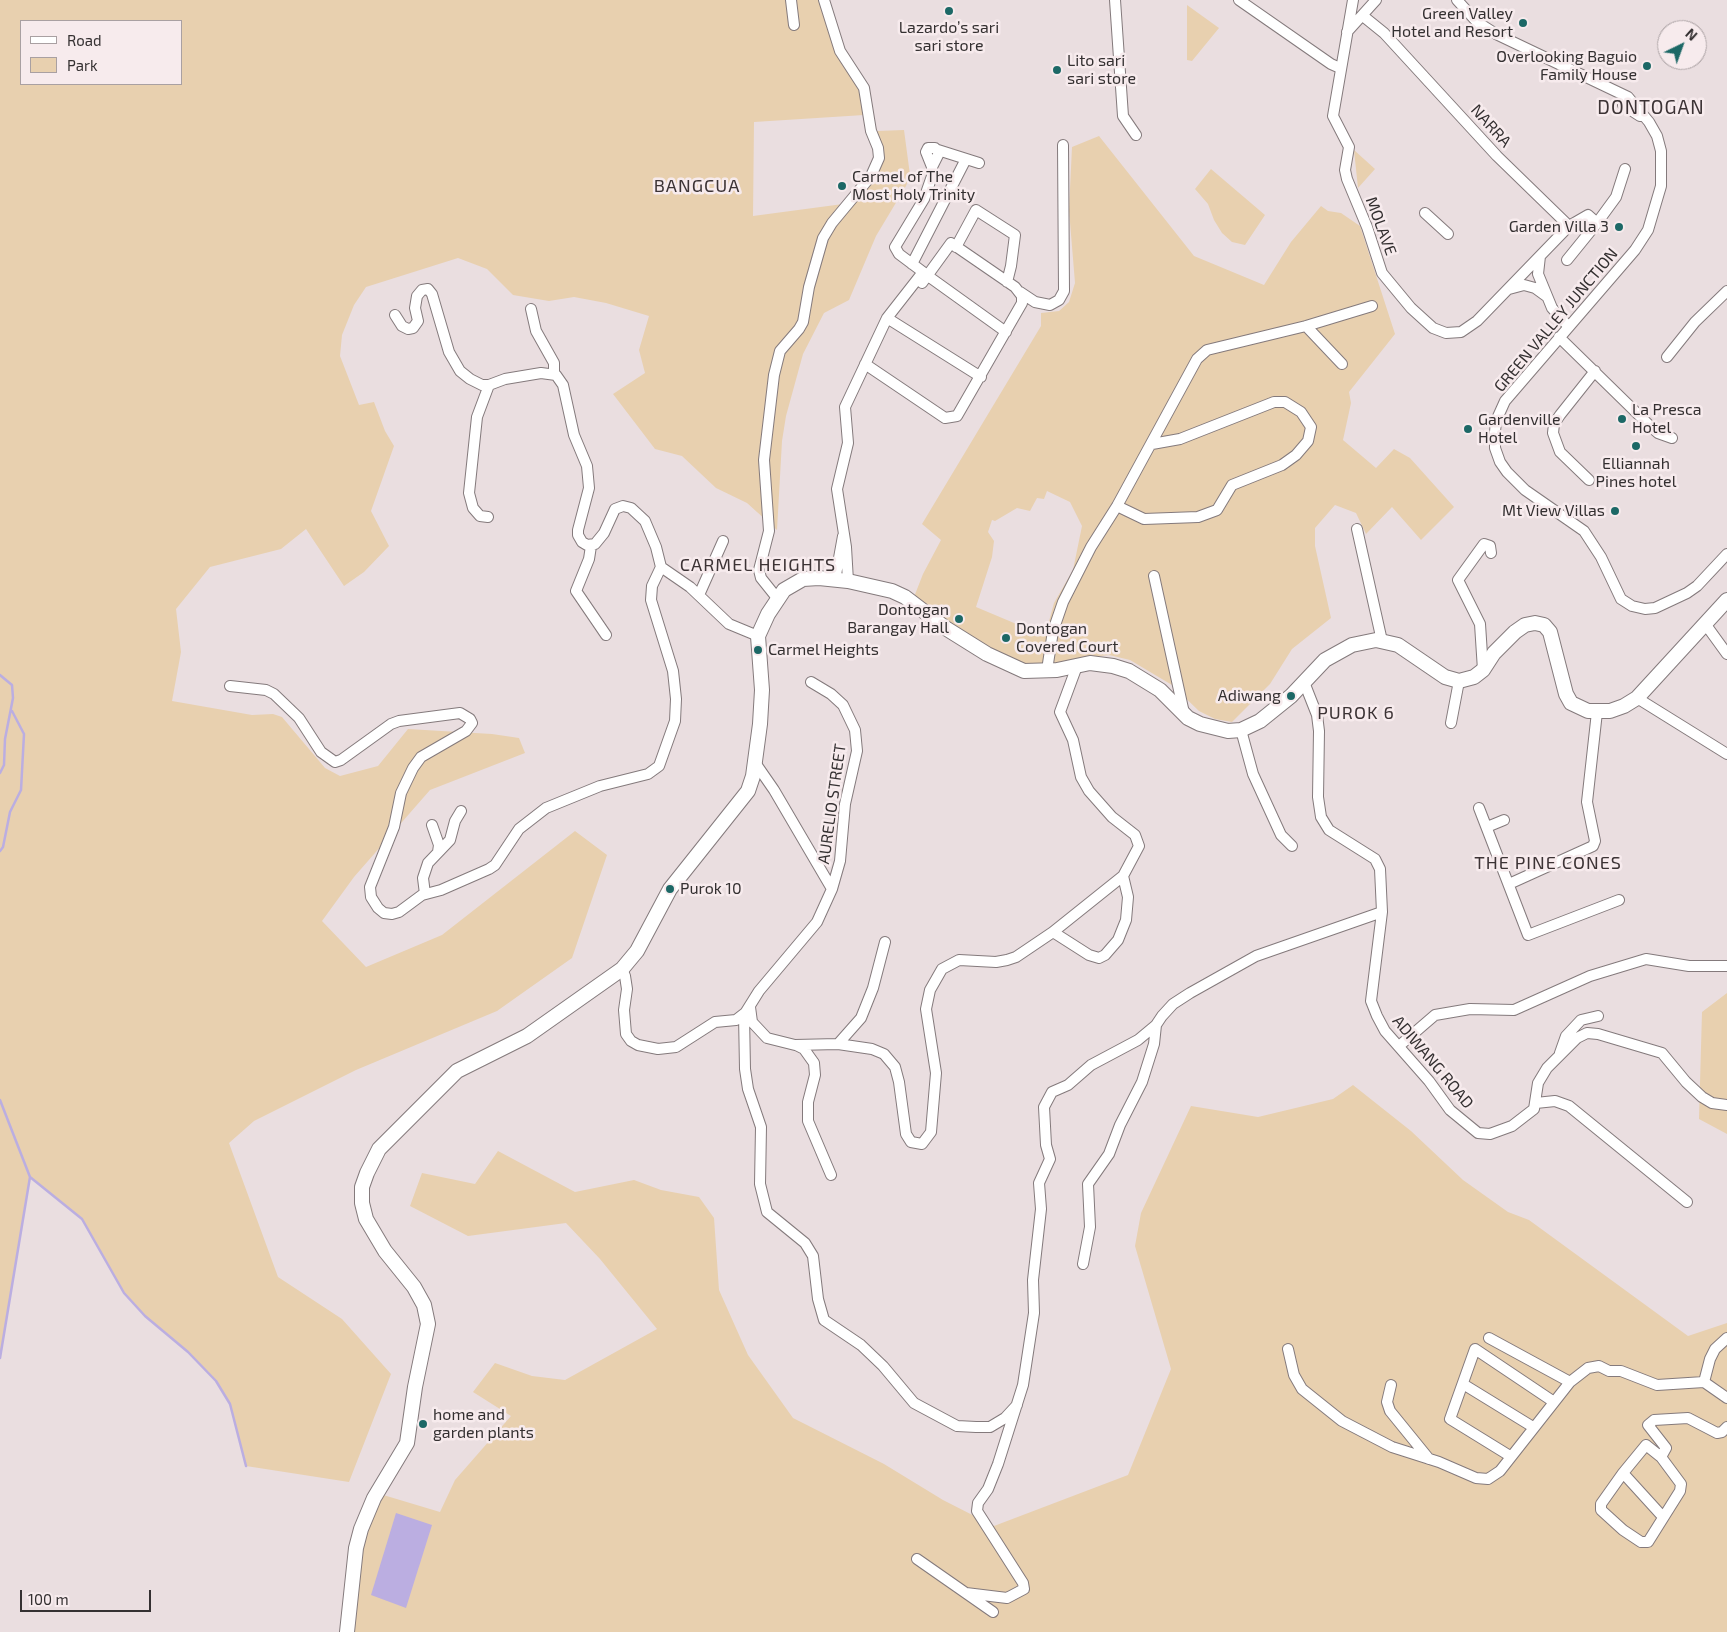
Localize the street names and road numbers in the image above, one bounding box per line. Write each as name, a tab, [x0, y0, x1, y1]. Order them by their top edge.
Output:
street label: NARRA	[1467, 101, 1515, 151]
street label: MOLAVE	[1362, 194, 1400, 258]
street label: GREEN VALLEY JUNCTION	[1490, 244, 1622, 396]
street label: AURELIO STREET	[814, 743, 850, 865]
street label: ADIWANG ROAD	[1389, 1012, 1477, 1112]

